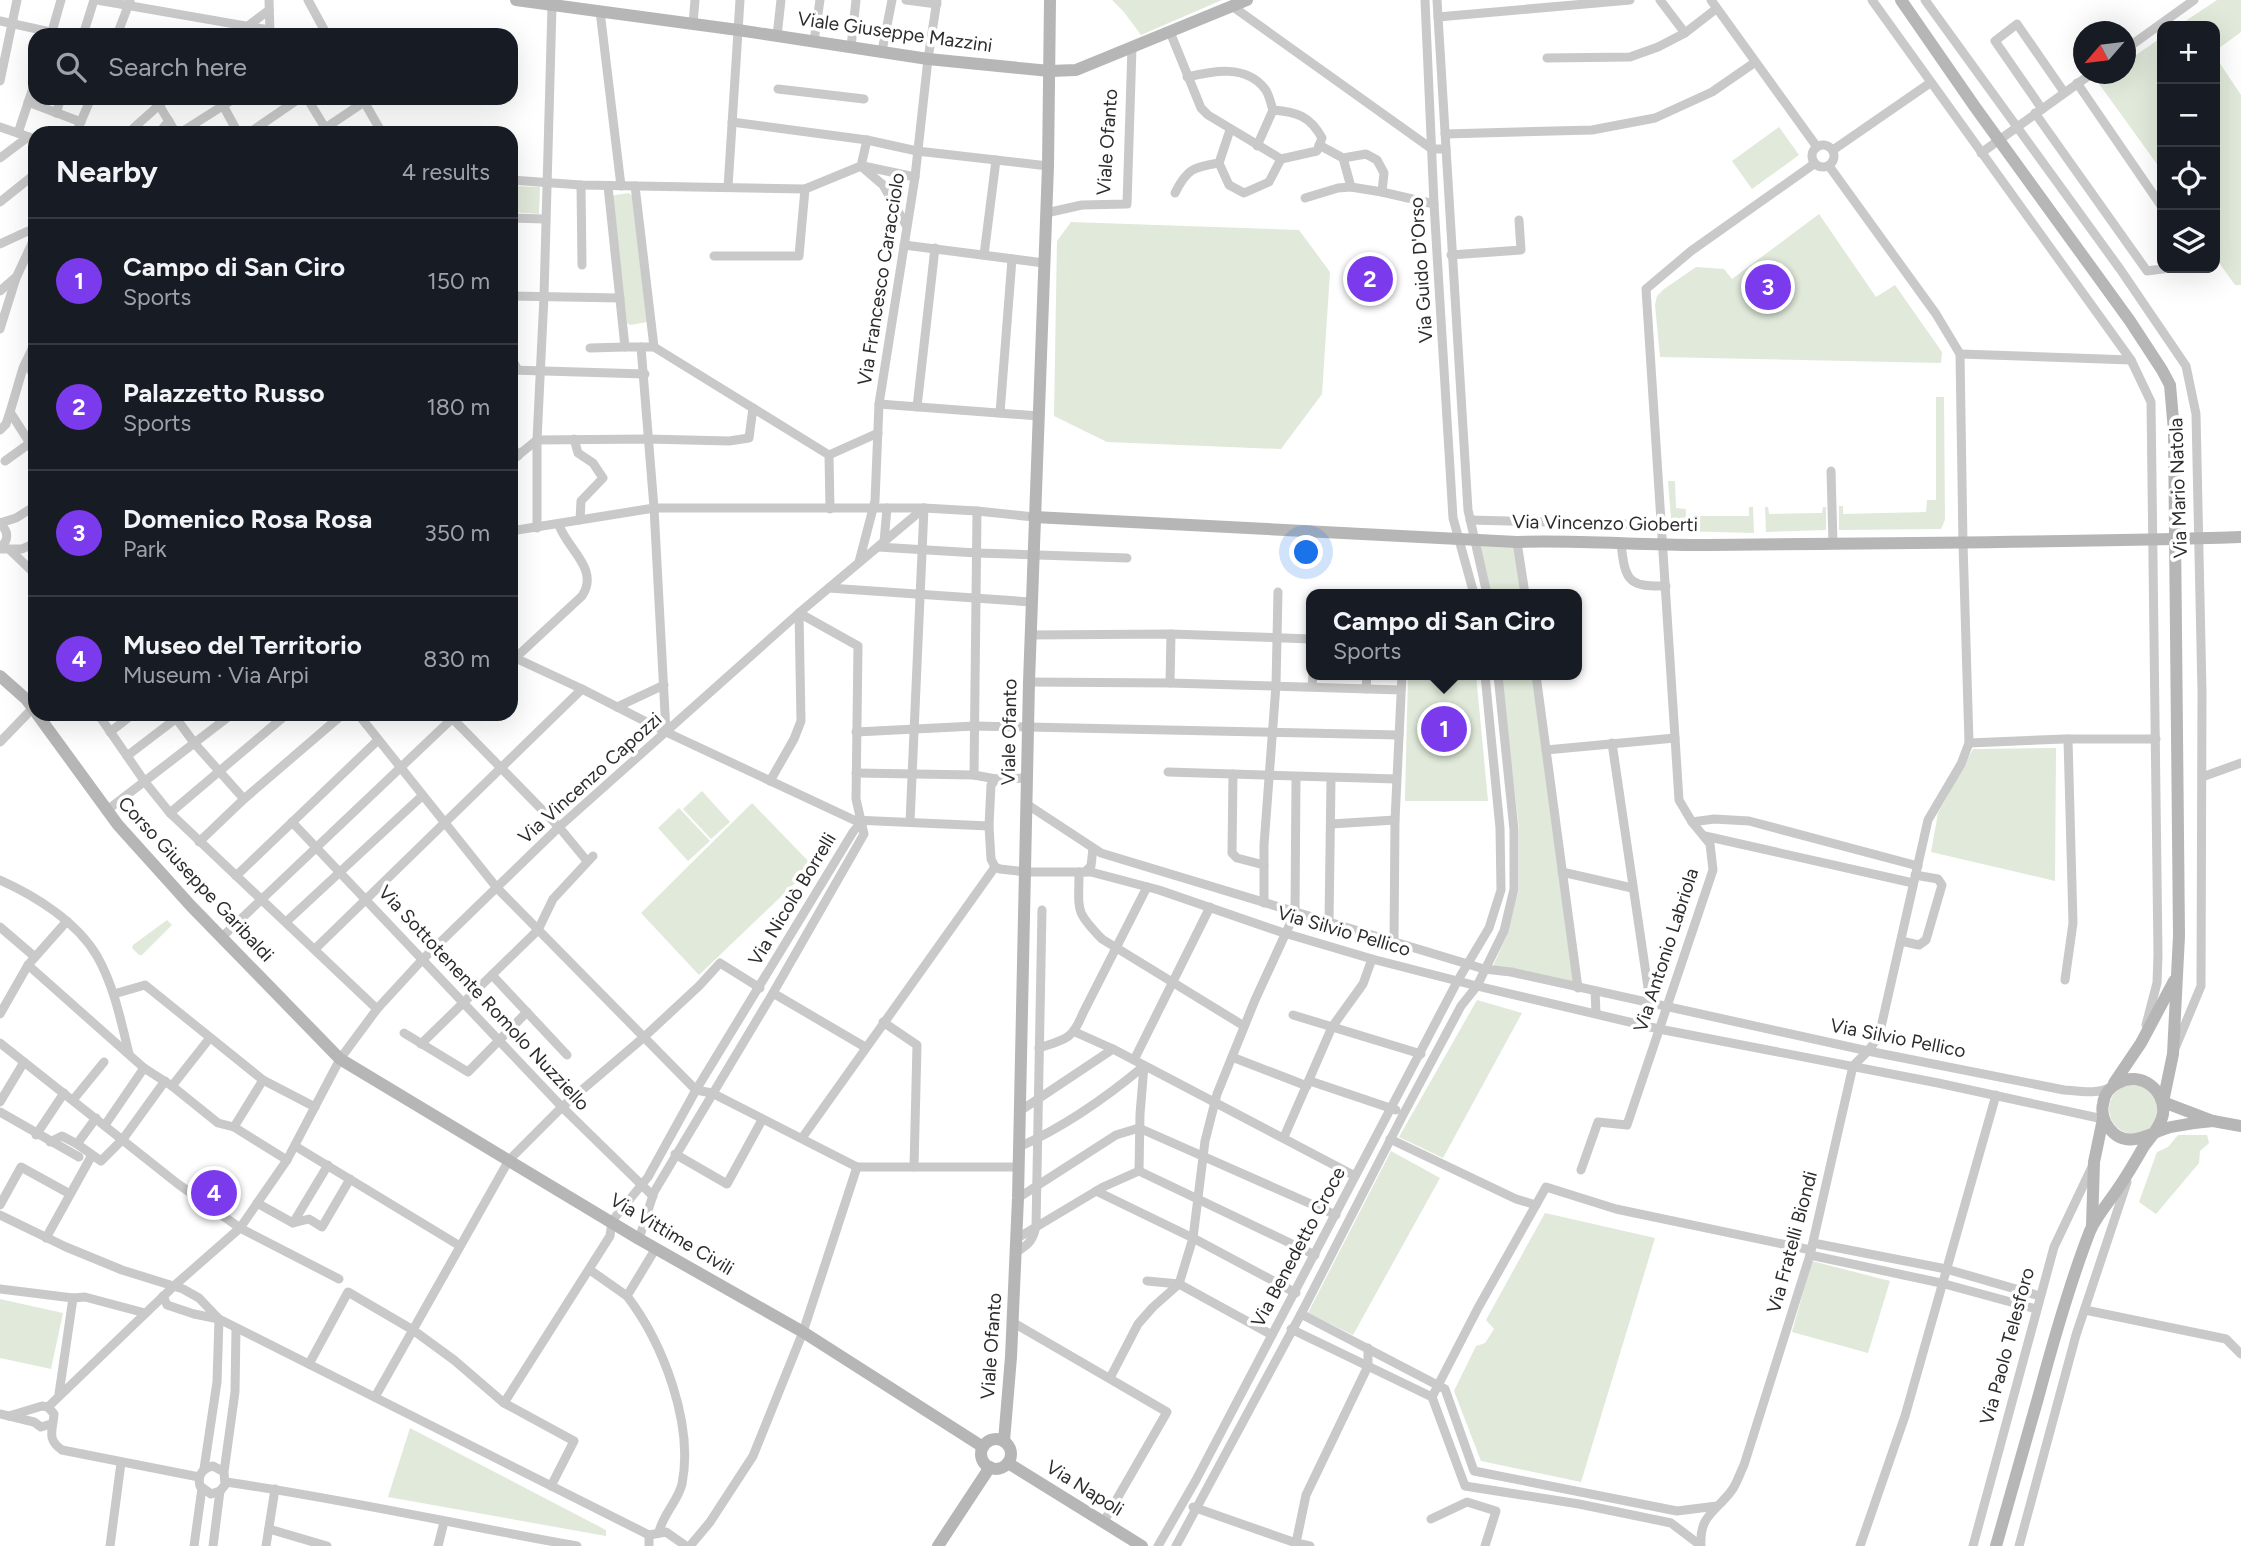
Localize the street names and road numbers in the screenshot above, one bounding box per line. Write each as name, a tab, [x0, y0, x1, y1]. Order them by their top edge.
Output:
street label: Viale Giuseppe Mazzini	[796, 7, 994, 57]
street label: Viale Ofanto	[1092, 88, 1122, 196]
street label: Via Francesco Caracciolo	[853, 171, 909, 387]
street label: Via Guido D'Orso	[1404, 196, 1438, 344]
street label: Via Mario Natola	[2164, 417, 2192, 559]
street label: Via Vincenzo Gioberti	[1512, 510, 1698, 536]
street label: Viale Ofanto	[997, 678, 1021, 786]
street label: Via Vincenzo Capozzi	[514, 708, 666, 848]
street label: Corso Giuseppe Garibaldi	[113, 792, 279, 966]
street label: Via Nicolò Borrelli	[743, 828, 841, 970]
street label: Via Antonio Labriola	[1629, 865, 1703, 1035]
street label: Via Sottotenente Romolo Nuzziello	[373, 881, 595, 1115]
street label: Via Silvio Pellico	[1275, 901, 1413, 961]
street label: Via Silvio Pellico	[1828, 1014, 1968, 1062]
street label: Via Benedetto Croce	[1246, 1163, 1350, 1331]
street label: Via Fratelli Biondi	[1762, 1168, 1822, 1316]
street label: Via Vittime Civili	[606, 1188, 738, 1280]
street label: Via Paolo Telesforo	[1975, 1265, 2039, 1427]
street label: Viale Ofanto	[976, 1292, 1006, 1400]
street label: Via Napoli	[1042, 1455, 1128, 1521]

